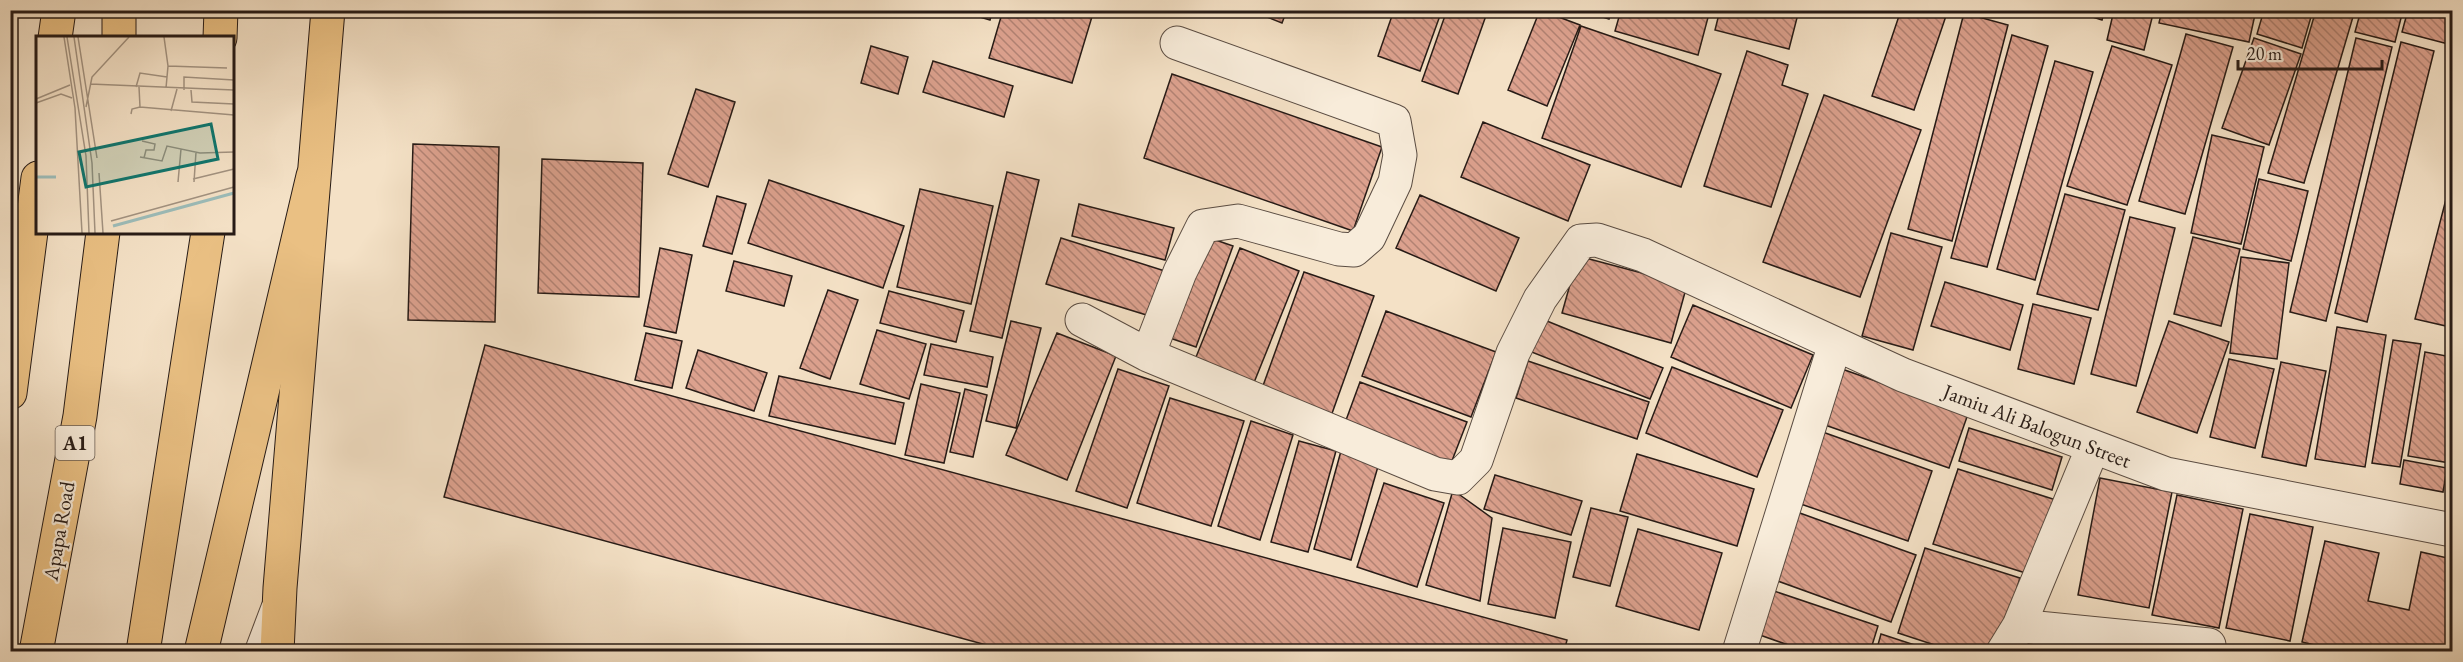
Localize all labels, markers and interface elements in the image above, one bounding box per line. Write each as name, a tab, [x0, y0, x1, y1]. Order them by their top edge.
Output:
scale bar	[2238, 33, 2382, 71]
inset map	[36, 36, 234, 234]
text: 20 m	[2247, 42, 2282, 65]
street label: Jamiu Ali Balogun Street	[1938, 377, 2135, 474]
road number: A1	[56, 426, 94, 460]
street label: Apapa Road	[36, 479, 81, 584]

